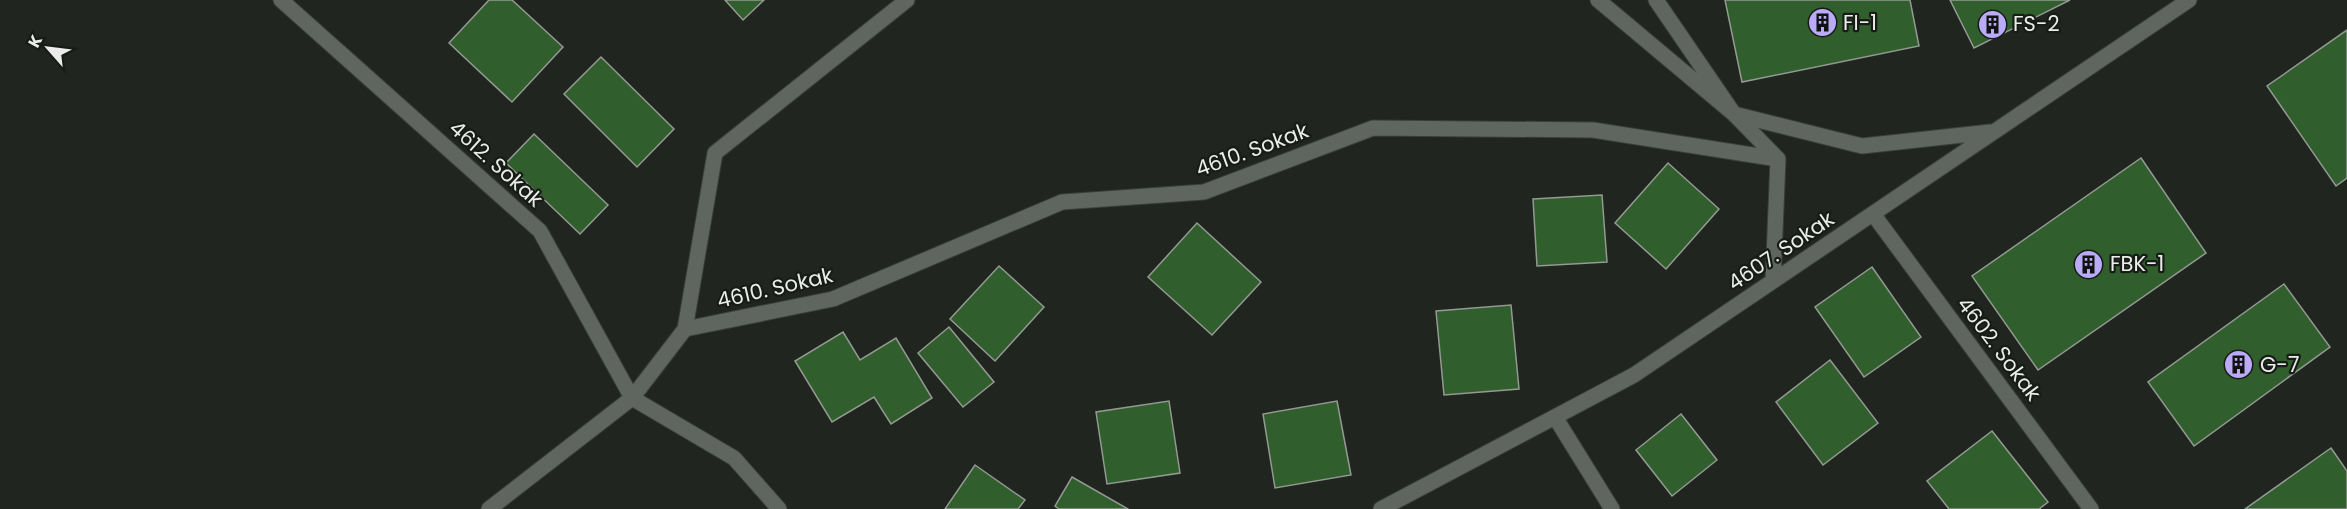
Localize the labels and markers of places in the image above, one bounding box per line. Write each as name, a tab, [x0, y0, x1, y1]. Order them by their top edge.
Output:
building icon: FI-1	[1806, 7, 1838, 39]
place label: FI-1	[1843, 8, 1877, 37]
building icon: FS-2	[1976, 8, 2008, 40]
place label: FS-2	[2013, 9, 2060, 38]
building icon: FBK-1	[2073, 248, 2105, 280]
place label: FBK-1	[2110, 249, 2164, 278]
building icon: G-7	[2223, 349, 2255, 381]
place label: G-7	[2260, 350, 2299, 379]

